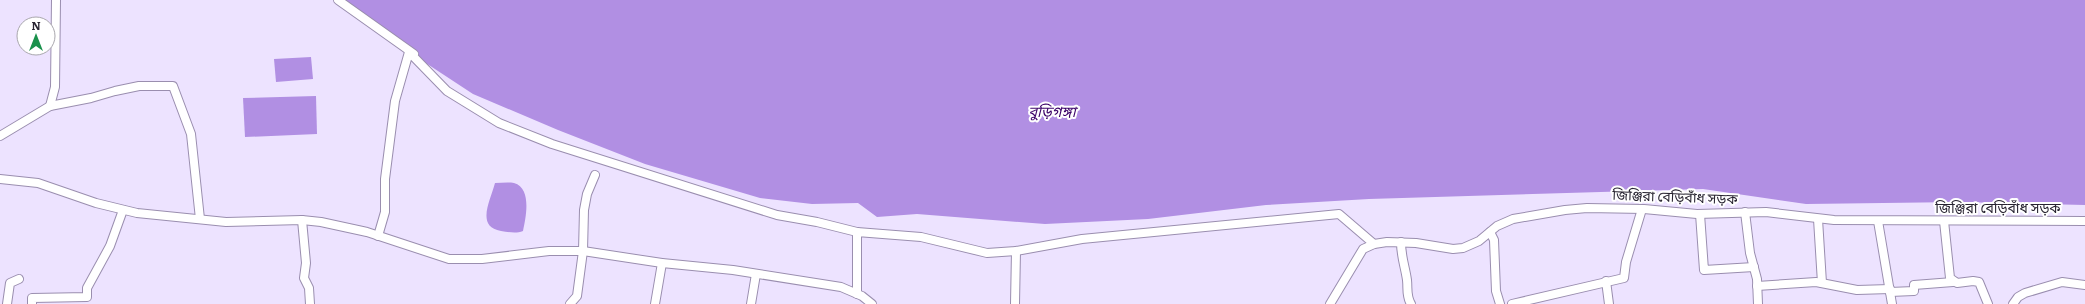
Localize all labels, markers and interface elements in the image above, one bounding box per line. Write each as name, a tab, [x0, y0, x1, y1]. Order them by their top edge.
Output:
north arrow	[16, 16, 56, 56]
text: N	[31, 17, 41, 33]
water label: বুড়িগঙ্গা	[1028, 99, 1079, 122]
street label: জিঞ্জিরা বেড়িবাঁধ সড়ক	[1611, 184, 1739, 208]
street label: জিঞ্জিরা বেড়িবাঁধ সড়ক	[1934, 197, 2061, 217]

